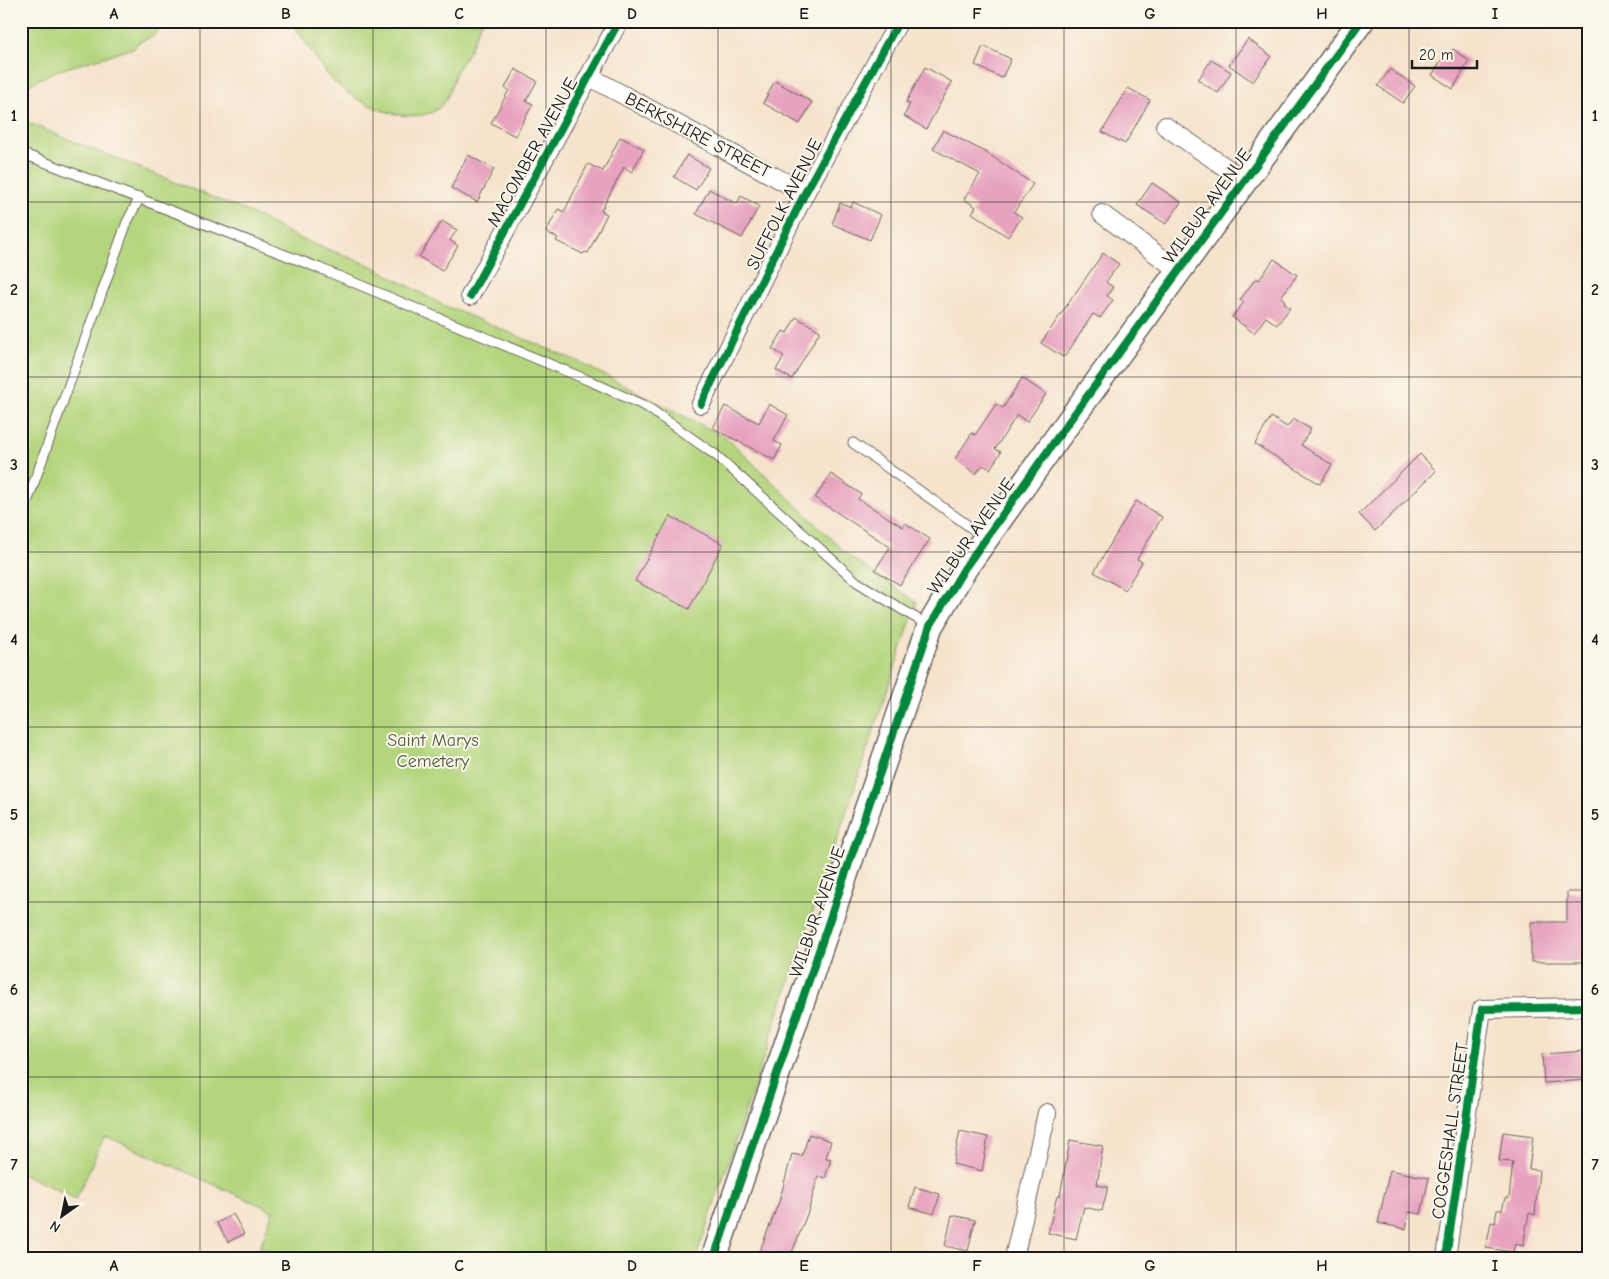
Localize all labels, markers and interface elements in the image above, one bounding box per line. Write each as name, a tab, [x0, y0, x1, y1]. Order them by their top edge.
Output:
text: A	[110, 5, 119, 23]
text: B	[281, 5, 291, 23]
text: C	[454, 5, 464, 23]
text: D	[627, 5, 637, 23]
text: E	[799, 5, 809, 23]
text: F	[972, 5, 982, 23]
text: G	[1144, 5, 1156, 23]
text: H	[1316, 5, 1328, 23]
text: I	[1492, 5, 1498, 23]
scale bar	[1412, 38, 1476, 70]
text: 20 m	[1419, 46, 1453, 64]
street label: MACOMBER AVENUE	[483, 74, 582, 230]
street label: BERKSHIRE STREET	[621, 88, 775, 183]
text: 1	[11, 107, 17, 125]
text: 1	[1592, 107, 1598, 125]
street label: SUFFOLK AVENUE	[742, 135, 827, 273]
street label: WILBUR AVENUE	[1159, 144, 1256, 268]
text: 2	[10, 281, 18, 299]
text: 2	[1591, 281, 1599, 299]
text: 3	[10, 456, 18, 474]
text: 3	[1591, 456, 1599, 474]
street label: WILBUR AVENUE	[923, 474, 1019, 599]
text: 4	[10, 631, 18, 649]
text: 4	[1591, 631, 1599, 649]
park label: Saint Marys Cemetery	[387, 730, 479, 772]
text: 5	[10, 806, 18, 824]
text: 5	[1591, 806, 1599, 824]
street label: WILBUR AVENUE	[785, 844, 850, 981]
text: 6	[10, 981, 18, 999]
text: 6	[1591, 981, 1599, 999]
street label: COGGESHALL STREET	[1428, 1041, 1473, 1221]
text: 7	[10, 1156, 18, 1174]
text: 7	[1591, 1156, 1599, 1174]
north arrow	[38, 1192, 88, 1242]
text: N	[47, 1217, 64, 1236]
text: A	[110, 1257, 119, 1275]
text: B	[281, 1257, 291, 1275]
text: C	[454, 1257, 464, 1275]
text: D	[627, 1257, 637, 1275]
text: E	[799, 1257, 809, 1275]
text: F	[972, 1257, 982, 1275]
text: G	[1144, 1257, 1156, 1275]
text: H	[1316, 1257, 1328, 1275]
text: I	[1492, 1257, 1498, 1275]

